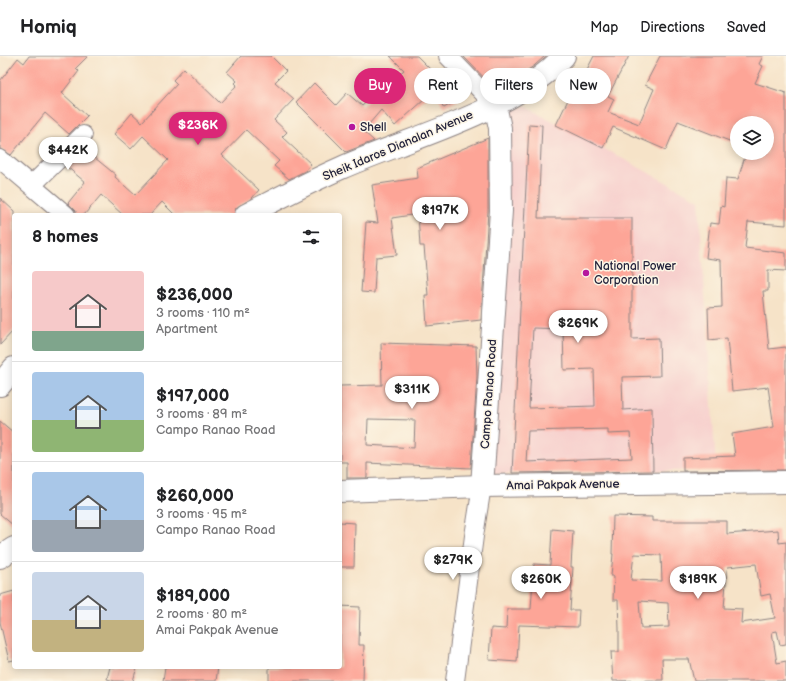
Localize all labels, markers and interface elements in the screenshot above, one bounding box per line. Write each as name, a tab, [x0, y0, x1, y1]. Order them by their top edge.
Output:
text: Homiq	[20, 16, 77, 39]
text: Map	[590, 19, 618, 36]
text: Directions	[640, 19, 705, 36]
text: Saved	[727, 19, 766, 36]
chip: Buy	[354, 68, 406, 104]
chip: Rent	[414, 68, 472, 104]
chip: Filters	[480, 68, 547, 104]
chip: New	[555, 68, 611, 104]
street label: Sheik Idaros Dianalan Avenue	[321, 107, 475, 185]
pin: $236K	[170, 112, 226, 146]
map controls	[730, 116, 774, 160]
button: layers	[730, 116, 774, 160]
text: $236K	[178, 117, 218, 133]
place label: Shell	[360, 120, 386, 135]
marker: Shell	[347, 122, 357, 132]
pin: $442K	[40, 137, 96, 171]
text: $442K	[48, 142, 88, 158]
pin: $197K	[412, 197, 468, 231]
text: $197K	[421, 202, 459, 218]
icon: filters	[300, 226, 322, 248]
text: 8 homes	[32, 227, 98, 247]
place label: National Power Corporation	[594, 259, 676, 288]
marker: National Power Corporation	[581, 268, 591, 278]
text: $236,000	[156, 285, 233, 305]
icon: home	[64, 287, 112, 335]
text: 3 rooms · 110 m²	[156, 305, 250, 321]
pin: $269K	[550, 310, 606, 344]
text: $269K	[558, 315, 598, 331]
text: Apartment	[156, 321, 217, 337]
street label: Campo Ranao Road	[478, 338, 500, 450]
pin: $311K	[384, 376, 440, 410]
text: $311K	[394, 381, 430, 397]
text: $197,000	[156, 386, 229, 406]
icon: home	[64, 388, 112, 436]
text: 3 rooms · 89 m²	[156, 406, 247, 422]
text: Campo Ranao Road	[156, 422, 275, 438]
street label: Amai Pakpak Avenue	[506, 477, 620, 493]
text: $260,000	[156, 486, 234, 506]
icon: home	[64, 488, 112, 536]
text: 3 rooms · 95 m²	[156, 506, 247, 522]
text: Campo Ranao Road	[156, 522, 275, 538]
pin: $279K	[425, 547, 481, 581]
text: $279K	[433, 552, 473, 568]
pin: $260K	[513, 566, 569, 600]
pin: $189K	[670, 566, 726, 600]
text: $260K	[520, 571, 562, 587]
text: $189K	[679, 571, 717, 587]
text: $189,000	[156, 586, 230, 606]
icon: home	[64, 588, 112, 636]
text: 2 rooms · 80 m²	[156, 606, 247, 622]
text: Amai Pakpak Avenue	[156, 622, 278, 638]

